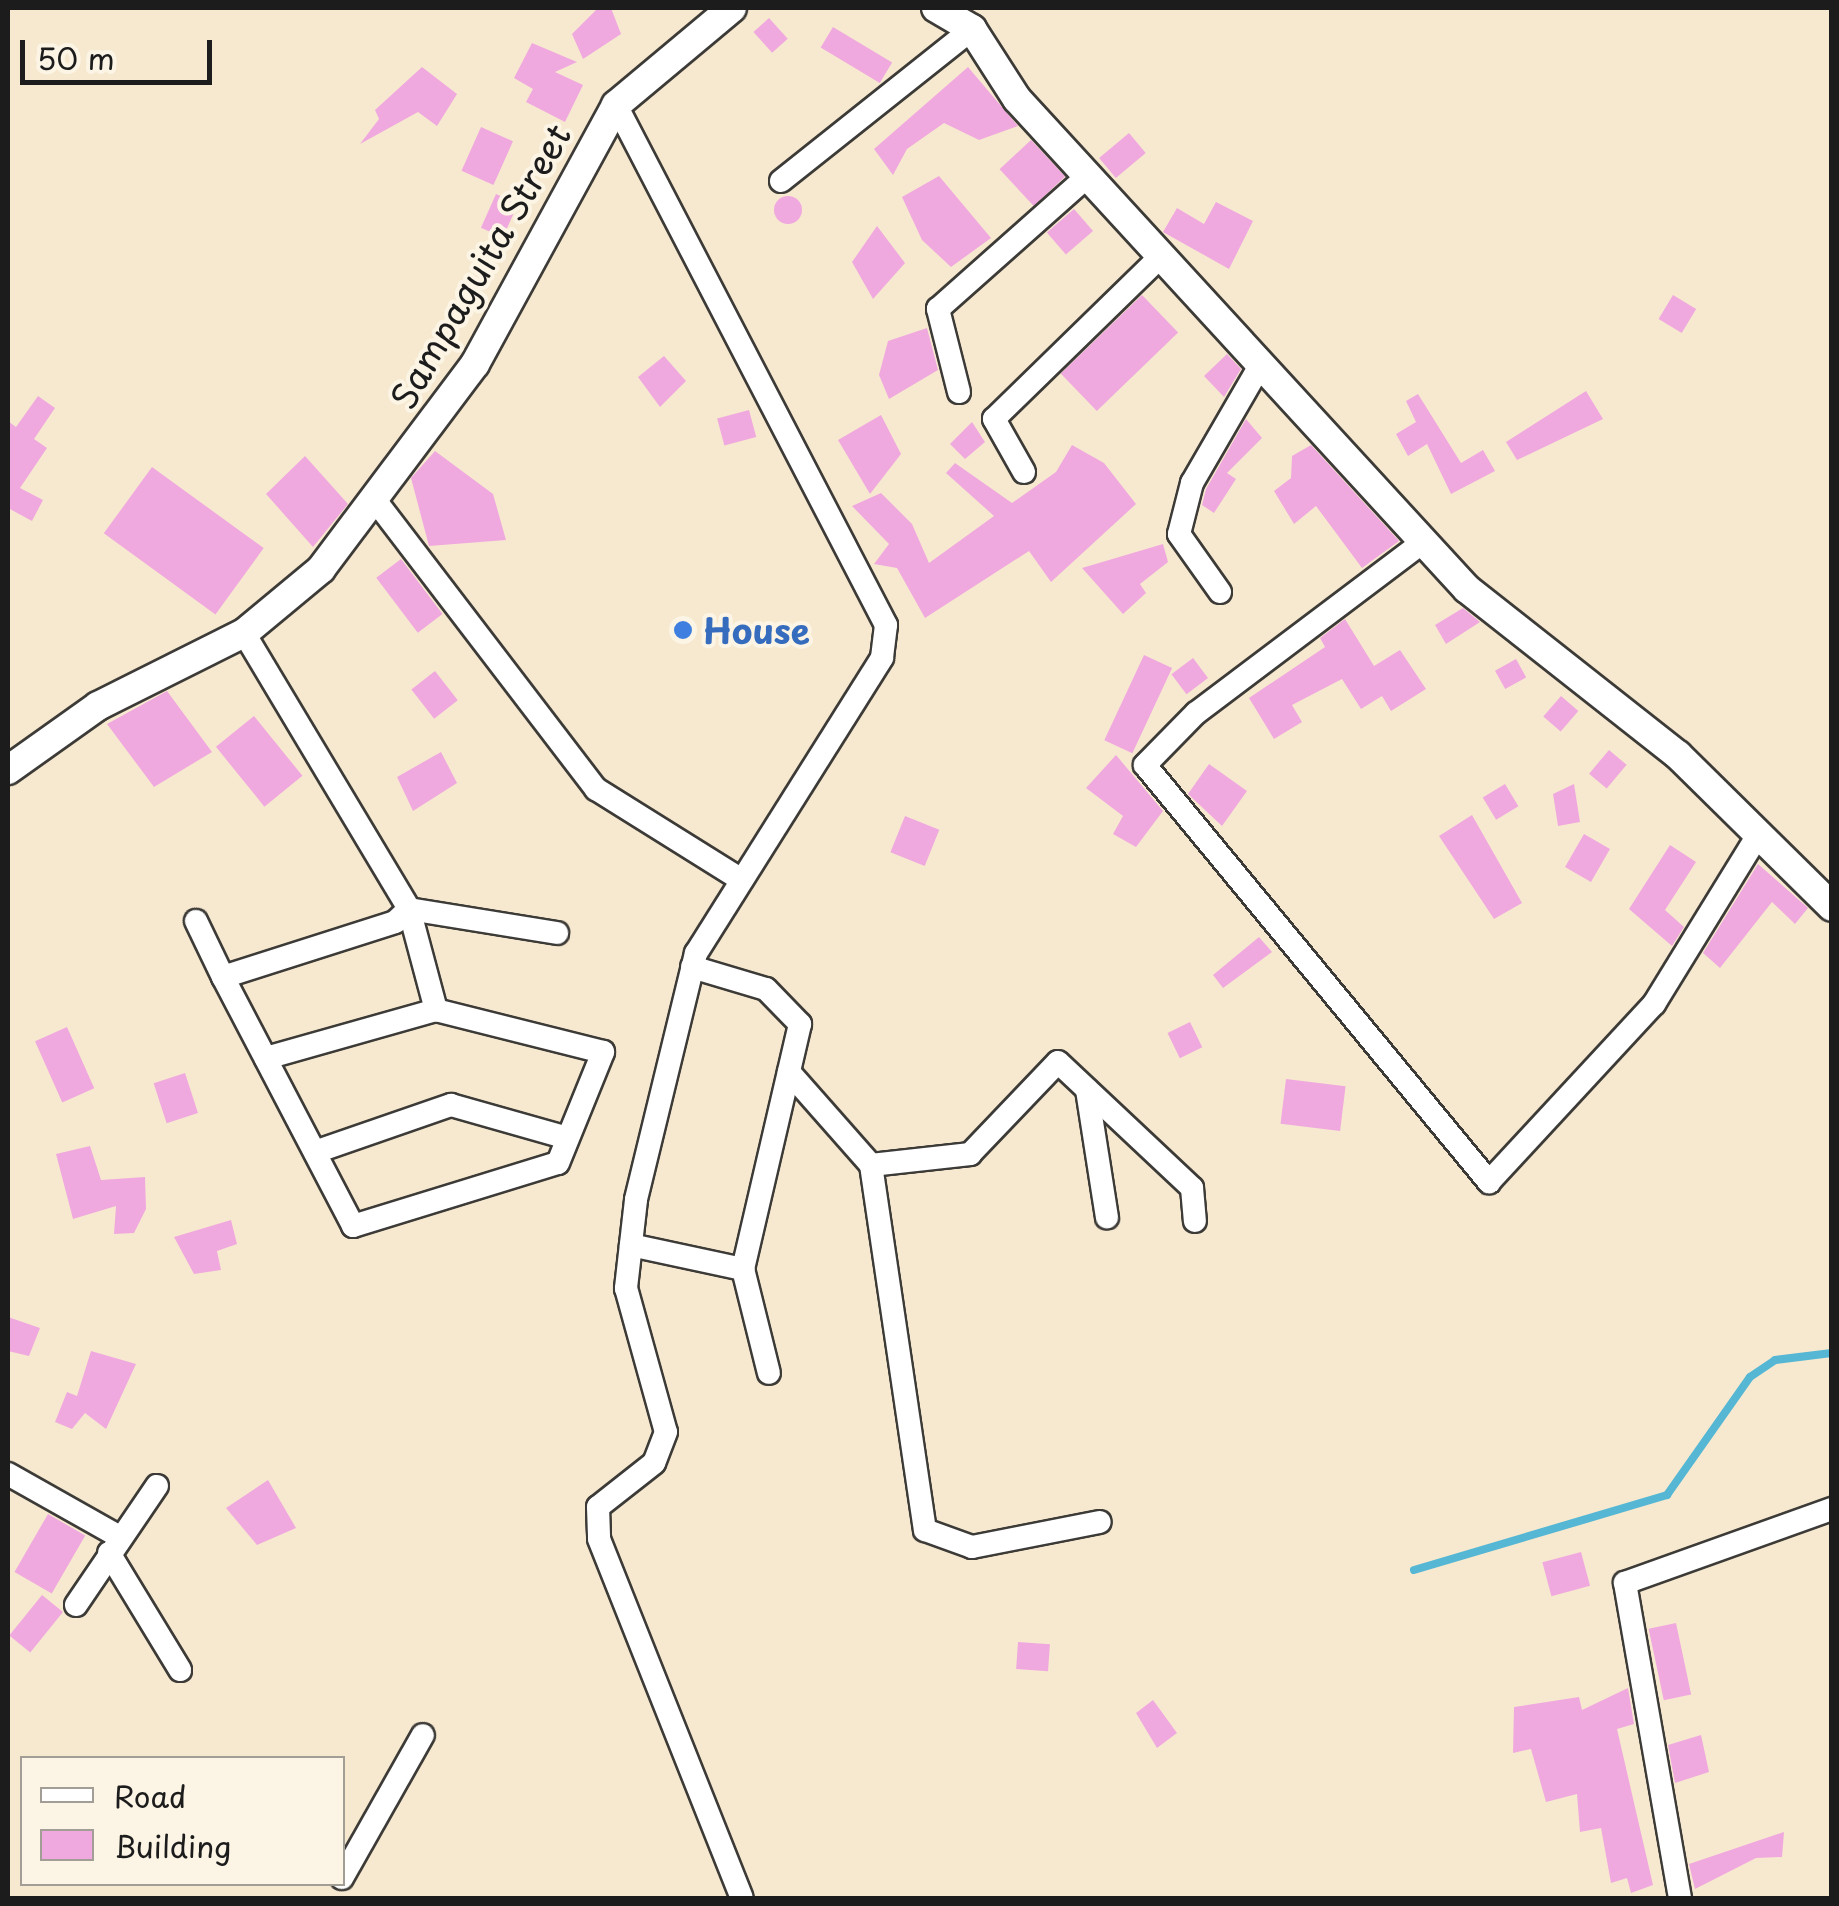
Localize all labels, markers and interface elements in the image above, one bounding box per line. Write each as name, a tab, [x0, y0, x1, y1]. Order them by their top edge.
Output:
scale bar	[25, 20, 218, 82]
text: 50 m	[37, 35, 115, 80]
street label: Sampaguita Street	[381, 116, 579, 416]
place label: House	[703, 609, 810, 651]
marker: House	[672, 619, 694, 641]
legend	[20, 1756, 345, 1886]
text: Road	[114, 1773, 187, 1818]
text: Building	[114, 1823, 231, 1868]

